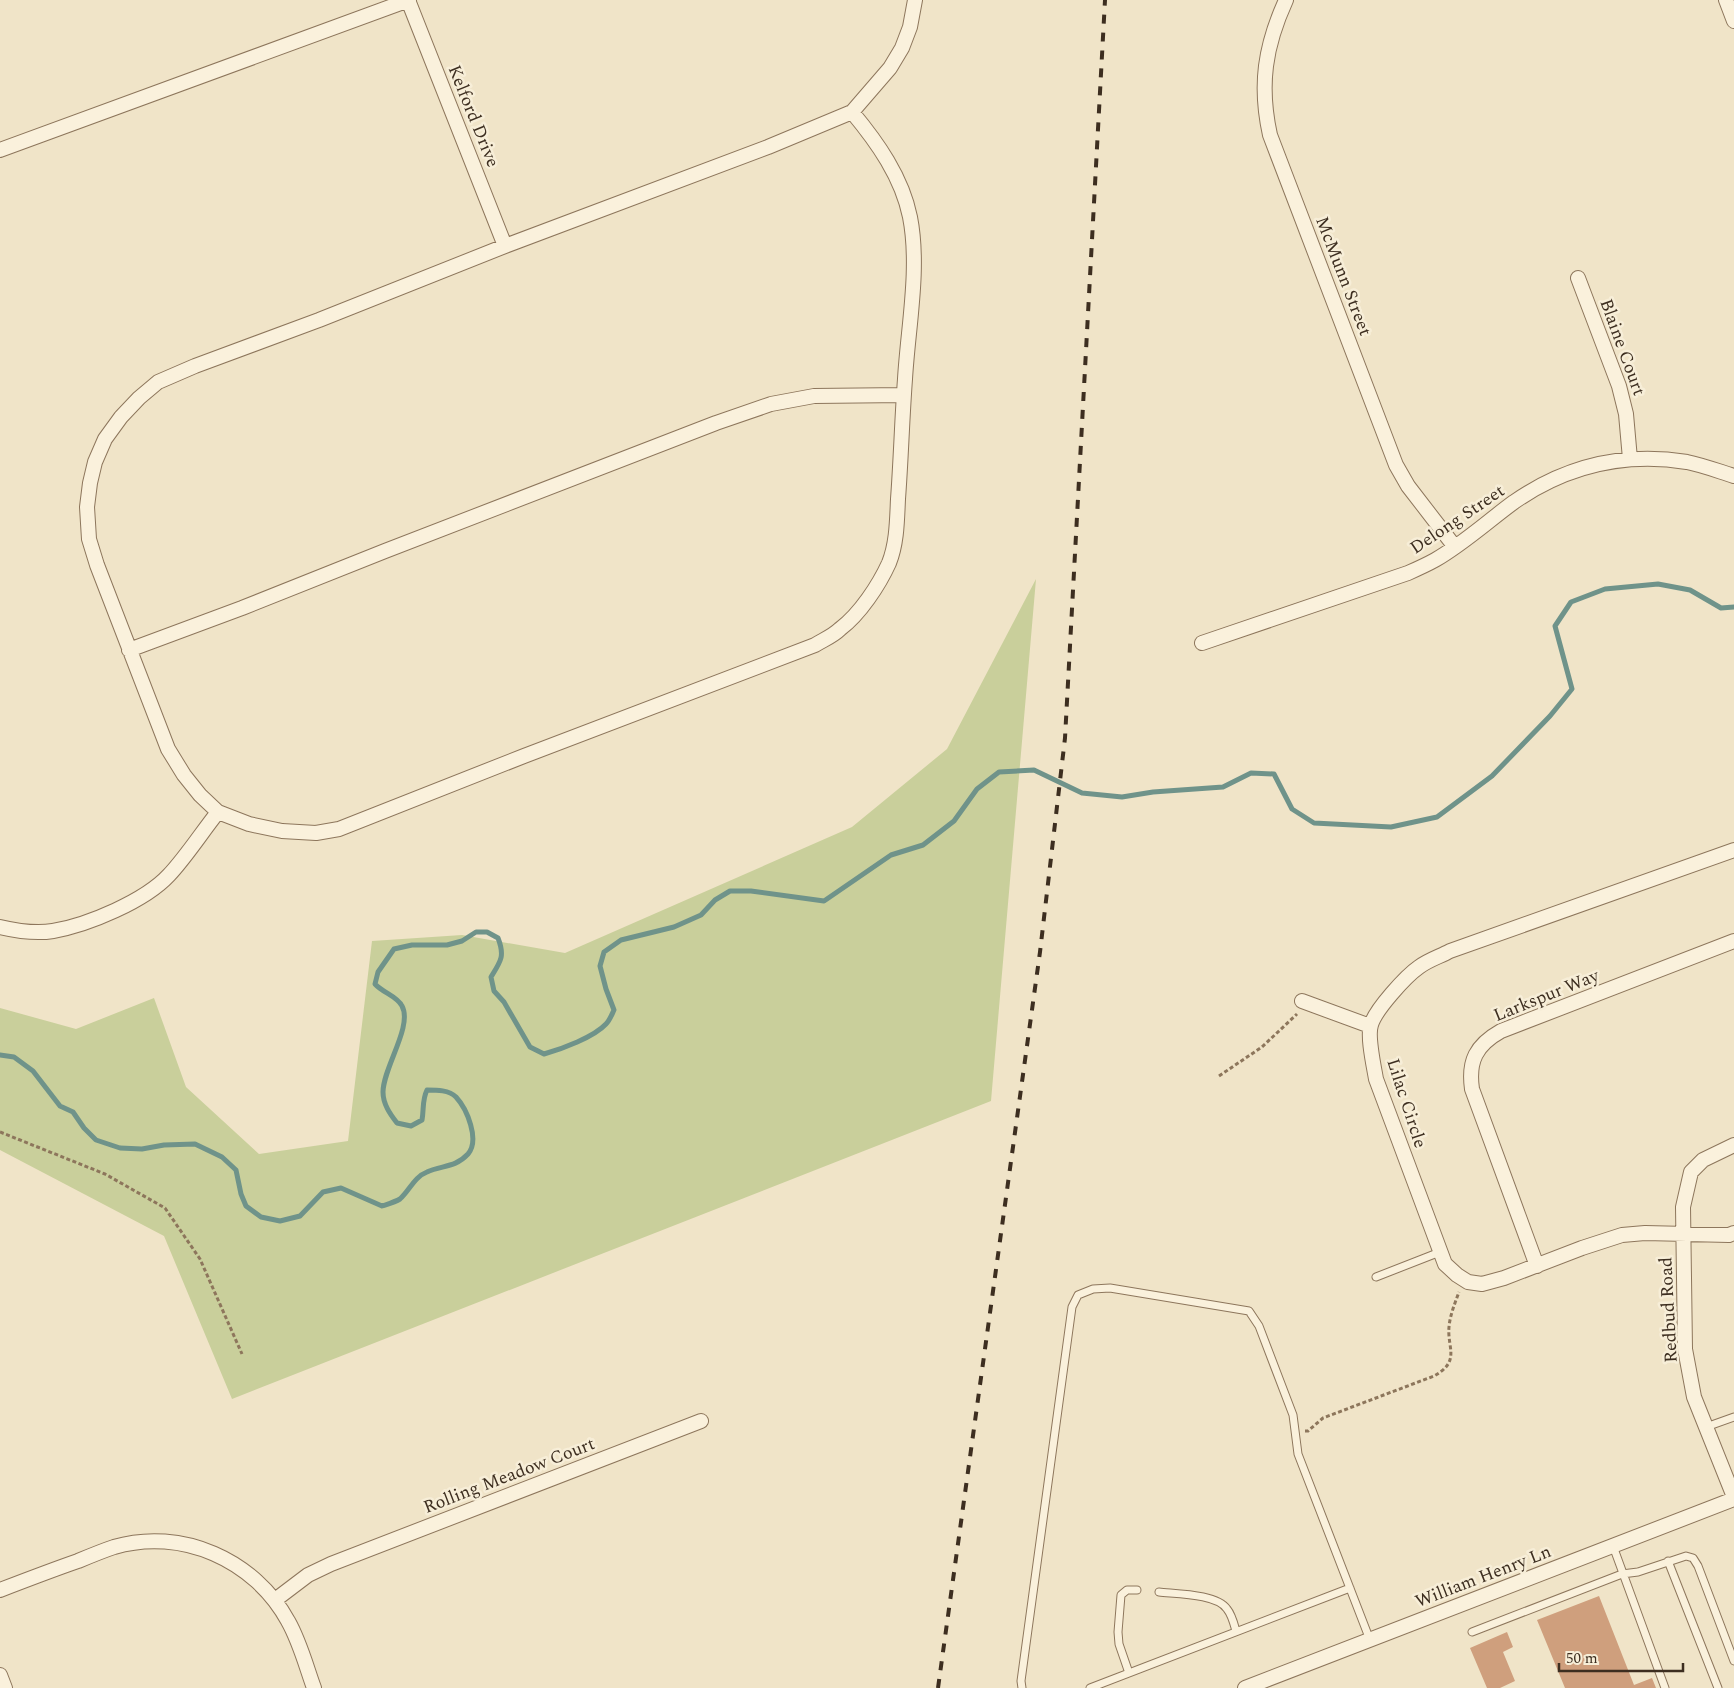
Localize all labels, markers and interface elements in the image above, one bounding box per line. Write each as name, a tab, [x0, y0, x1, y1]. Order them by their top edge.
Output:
street label: Kelford Drive	[441, 61, 506, 171]
street label: McMunn Street	[1308, 213, 1379, 340]
street label: Blaine Court	[1592, 295, 1653, 399]
street label: Delong Street	[1404, 478, 1510, 561]
street label: Larkspur Way	[1489, 962, 1604, 1029]
street label: Lilac Circle	[1379, 1055, 1434, 1151]
street label: Redbud Road	[1652, 1256, 1685, 1364]
street label: Rolling Meadow Court	[420, 1430, 599, 1521]
street label: William Henry Ln	[1411, 1538, 1555, 1615]
scale bar	[1559, 1640, 1683, 1672]
text: 50 m	[1566, 1647, 1598, 1670]

